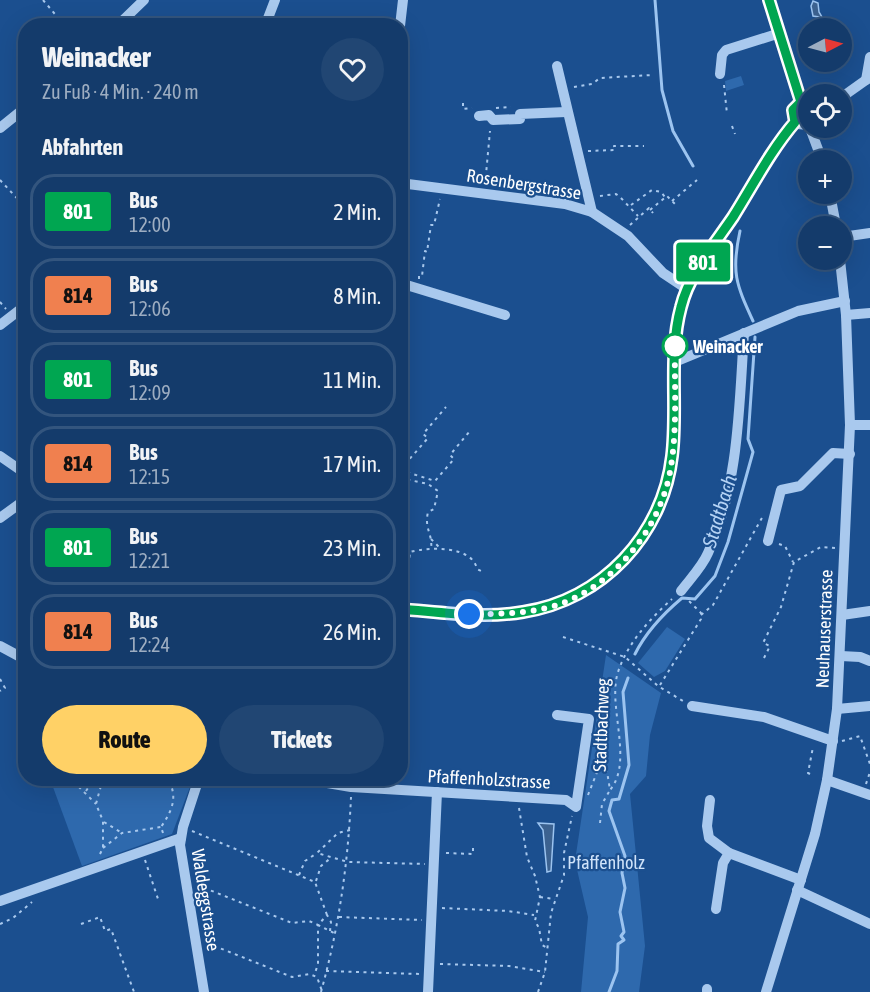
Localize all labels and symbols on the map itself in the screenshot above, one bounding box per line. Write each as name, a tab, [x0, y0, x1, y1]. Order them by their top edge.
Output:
north arrow	[798, 18, 852, 72]
street label: Rosenbergstrasse	[465, 165, 583, 203]
line badge: 801	[668, 242, 738, 282]
marker: Weinacker	[662, 333, 688, 359]
place label: Weinacker	[692, 336, 763, 357]
water label: Stadtbach	[697, 472, 741, 551]
street label: Neuhauserstrasse	[811, 569, 837, 689]
your location	[454, 599, 484, 629]
street label: Stadtbachweg	[589, 678, 613, 772]
street label: Pfaffenholzstrasse	[427, 765, 551, 793]
street label: Waldeggstrasse	[188, 847, 224, 953]
park label: Pfaffenholz	[567, 852, 645, 873]

